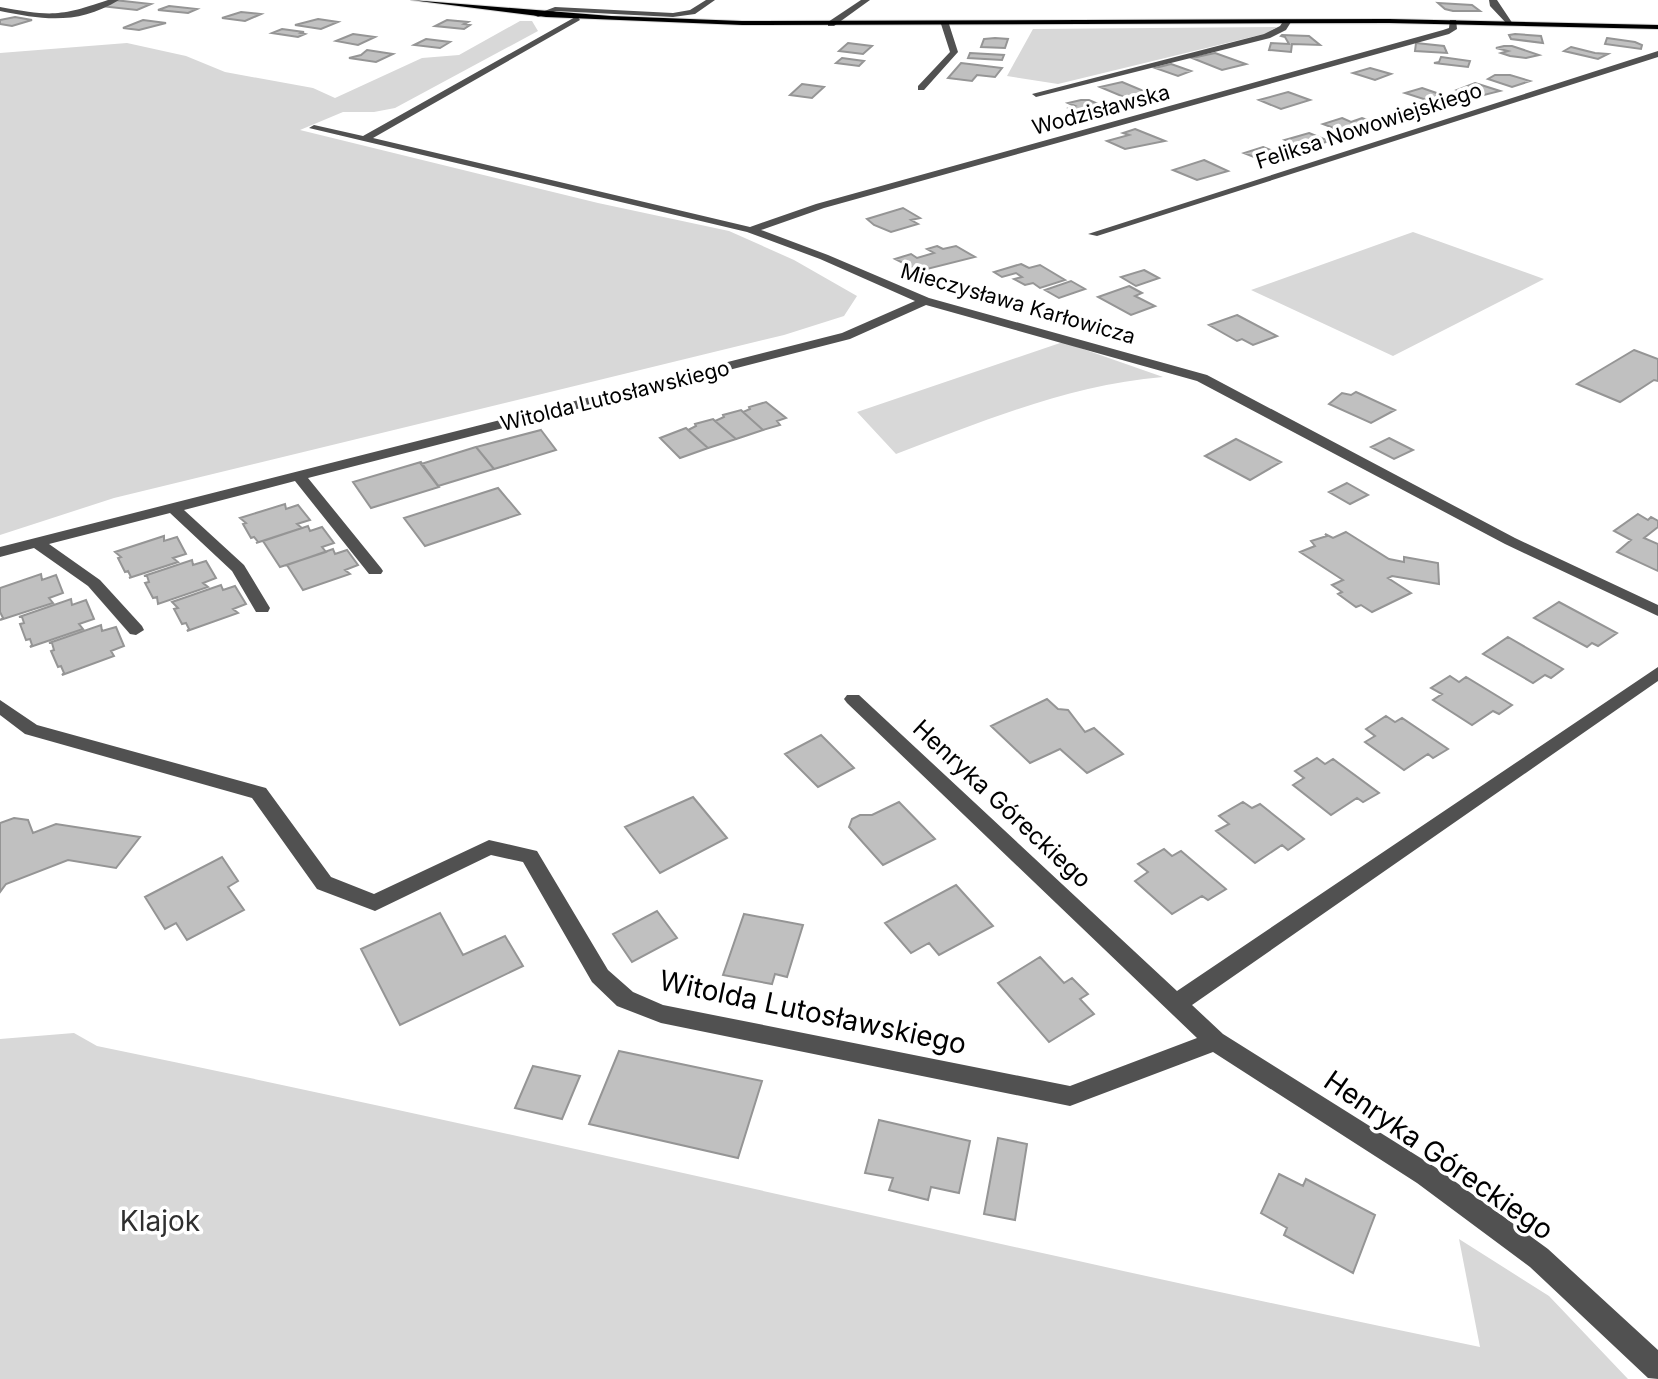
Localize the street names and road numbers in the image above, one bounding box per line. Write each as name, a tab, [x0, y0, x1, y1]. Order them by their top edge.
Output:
street label: Feliksa Nowowiejskiego	[1253, 77, 1485, 174]
street label: Wodzisławska	[1029, 79, 1172, 140]
street label: Mieczysława Karłowicza	[898, 258, 1138, 349]
street label: Witolda Lutosławskiego	[498, 355, 732, 436]
street label: Henryka Góreckiego	[907, 714, 1097, 894]
street label: Witolda Lutosławskiego	[656, 963, 970, 1061]
street label: Henryka Góreckiego	[1318, 1063, 1560, 1247]

